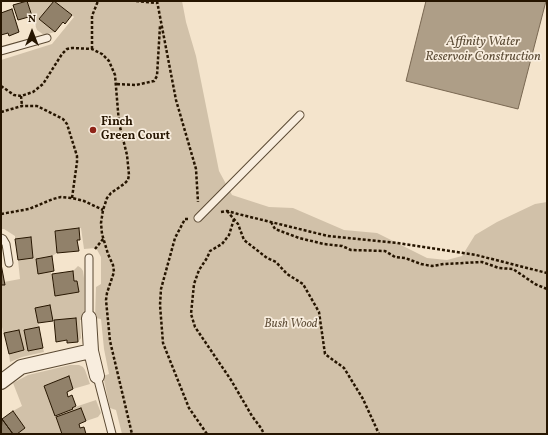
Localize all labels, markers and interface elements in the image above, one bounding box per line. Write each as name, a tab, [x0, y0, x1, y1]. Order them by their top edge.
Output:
north arrow	[12, 12, 52, 52]
text: N	[28, 12, 36, 27]
water label: Affinity Water Reservoir Construction	[425, 35, 541, 66]
place label: Finch Green Court	[101, 116, 170, 144]
marker: Finch Green Court	[88, 125, 98, 135]
park label: Bush Wood	[264, 318, 318, 332]

